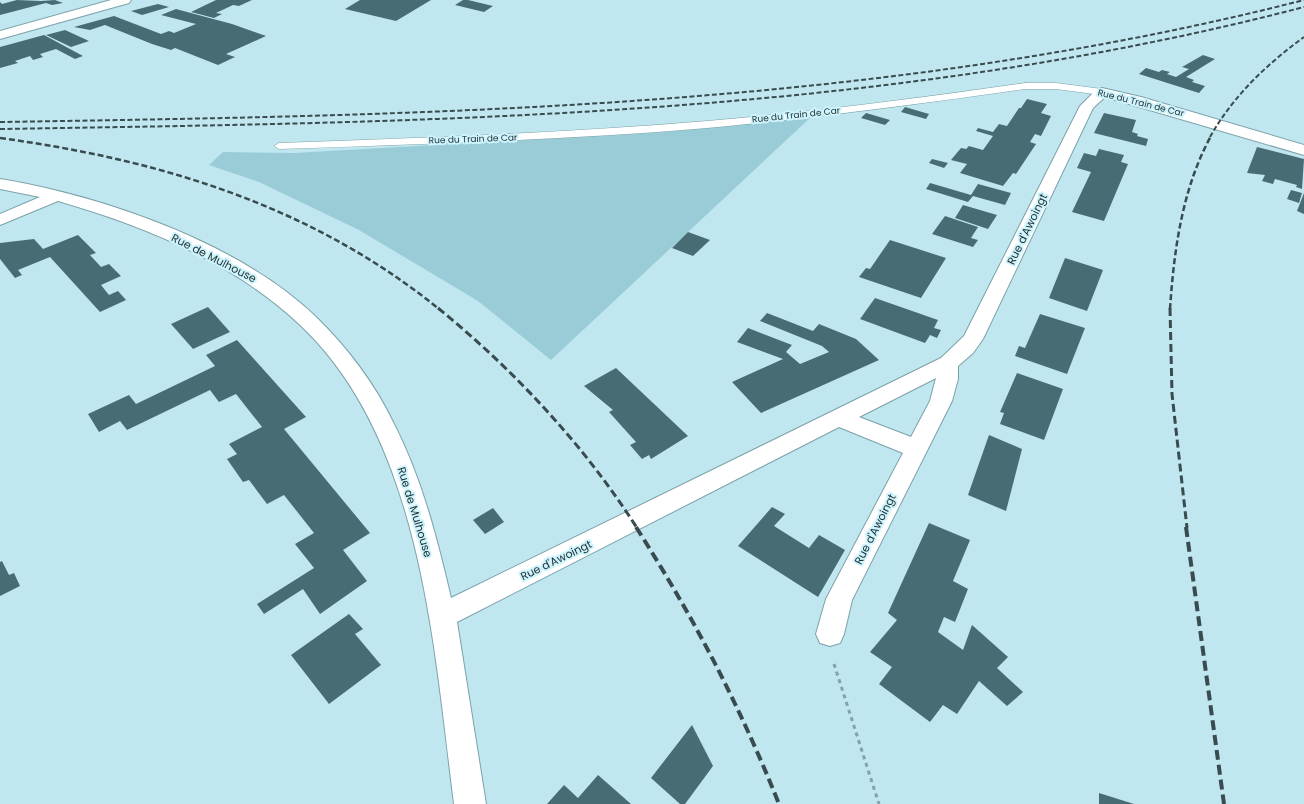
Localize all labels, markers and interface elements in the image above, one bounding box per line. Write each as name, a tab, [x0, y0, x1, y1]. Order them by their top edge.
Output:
street label: Rue du Train de Car	[1097, 86, 1186, 120]
street label: Rue du Train de Car	[751, 104, 841, 126]
street label: Rue du Train de Car	[429, 131, 518, 147]
street label: Rue d'Awoingt	[1003, 191, 1051, 267]
street label: Rue de Mulhouse	[169, 230, 259, 286]
street label: Rue de Mulhouse	[394, 465, 436, 559]
street label: Rue d'Awoingt	[850, 491, 900, 567]
street label: Rue d'Awoingt	[518, 536, 594, 584]

